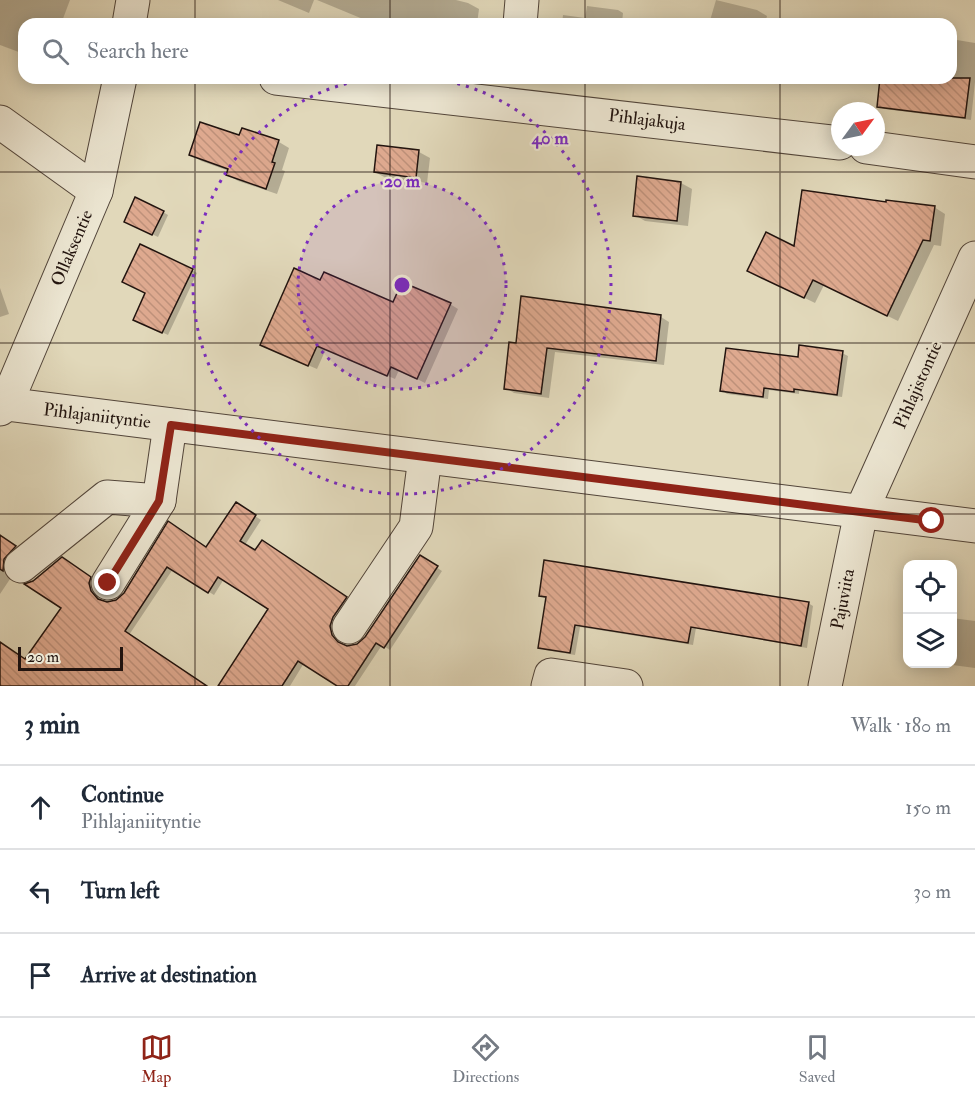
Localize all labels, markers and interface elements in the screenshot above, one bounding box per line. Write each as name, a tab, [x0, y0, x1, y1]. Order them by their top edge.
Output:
search box	[18, 18, 957, 84]
icon: search	[39, 35, 72, 68]
text: Search here	[87, 37, 189, 65]
north arrow	[831, 102, 885, 156]
street label: Pihlajakuja	[607, 104, 688, 136]
text: 40 m	[531, 127, 569, 150]
text: 20 m	[384, 170, 421, 193]
street label: Ollaksentie	[46, 206, 99, 290]
centre of rings	[392, 275, 412, 295]
street label: Pihlajistontie	[888, 337, 948, 432]
street label: Pihlajaniityntie	[42, 398, 152, 434]
route start	[918, 507, 944, 533]
map controls	[903, 560, 957, 668]
button: locate	[903, 560, 957, 614]
street label: Pajuviita	[826, 566, 860, 631]
route end	[94, 569, 120, 595]
button: layers	[903, 614, 957, 668]
scale bar	[18, 644, 123, 672]
text: 20 m	[27, 647, 59, 667]
text: 3 min	[24, 709, 80, 741]
text: Walk · 180 m	[851, 713, 951, 738]
text: Continue	[81, 781, 164, 809]
icon: ahead	[24, 791, 57, 824]
text: 150 m	[905, 795, 951, 820]
text: Pihlajaniityntie	[81, 809, 201, 834]
icon: left	[24, 875, 57, 908]
text: Turn left	[81, 877, 160, 905]
text: 30 m	[913, 879, 951, 904]
icon: arrive	[24, 959, 57, 992]
text: Arrive at destination	[81, 961, 257, 989]
tab: Map	[140, 1031, 173, 1087]
tab: Directions	[452, 1031, 519, 1087]
tab: Saved	[799, 1031, 835, 1087]

